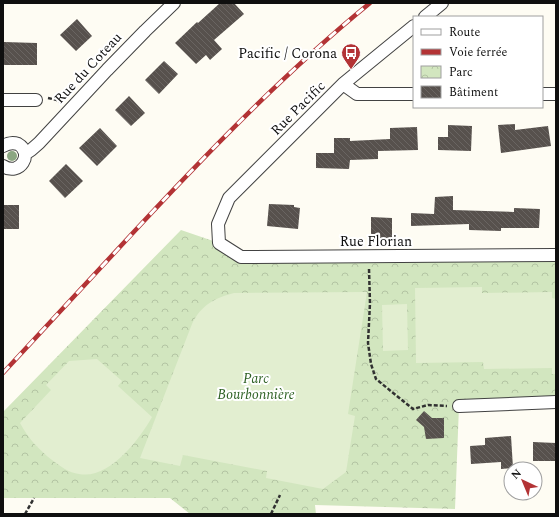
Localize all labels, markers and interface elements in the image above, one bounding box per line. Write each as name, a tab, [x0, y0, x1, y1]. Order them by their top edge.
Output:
legend	[413, 16, 543, 108]
text: Route	[449, 23, 480, 42]
street label: Rue du Coteau	[49, 28, 127, 108]
bus stop icon: Pacific / Corona	[340, 42, 362, 70]
place label: Pacific / Corona	[238, 43, 337, 64]
text: Voie ferrée	[449, 43, 508, 62]
text: Parc	[449, 63, 473, 82]
street label: Rue Pacific	[266, 76, 330, 140]
text: Bâtiment	[449, 83, 498, 102]
street label: Rue Florian	[340, 231, 412, 252]
park label: Parc Bourbonnière	[217, 368, 295, 405]
north arrow	[503, 461, 543, 501]
text: N	[507, 465, 526, 483]

